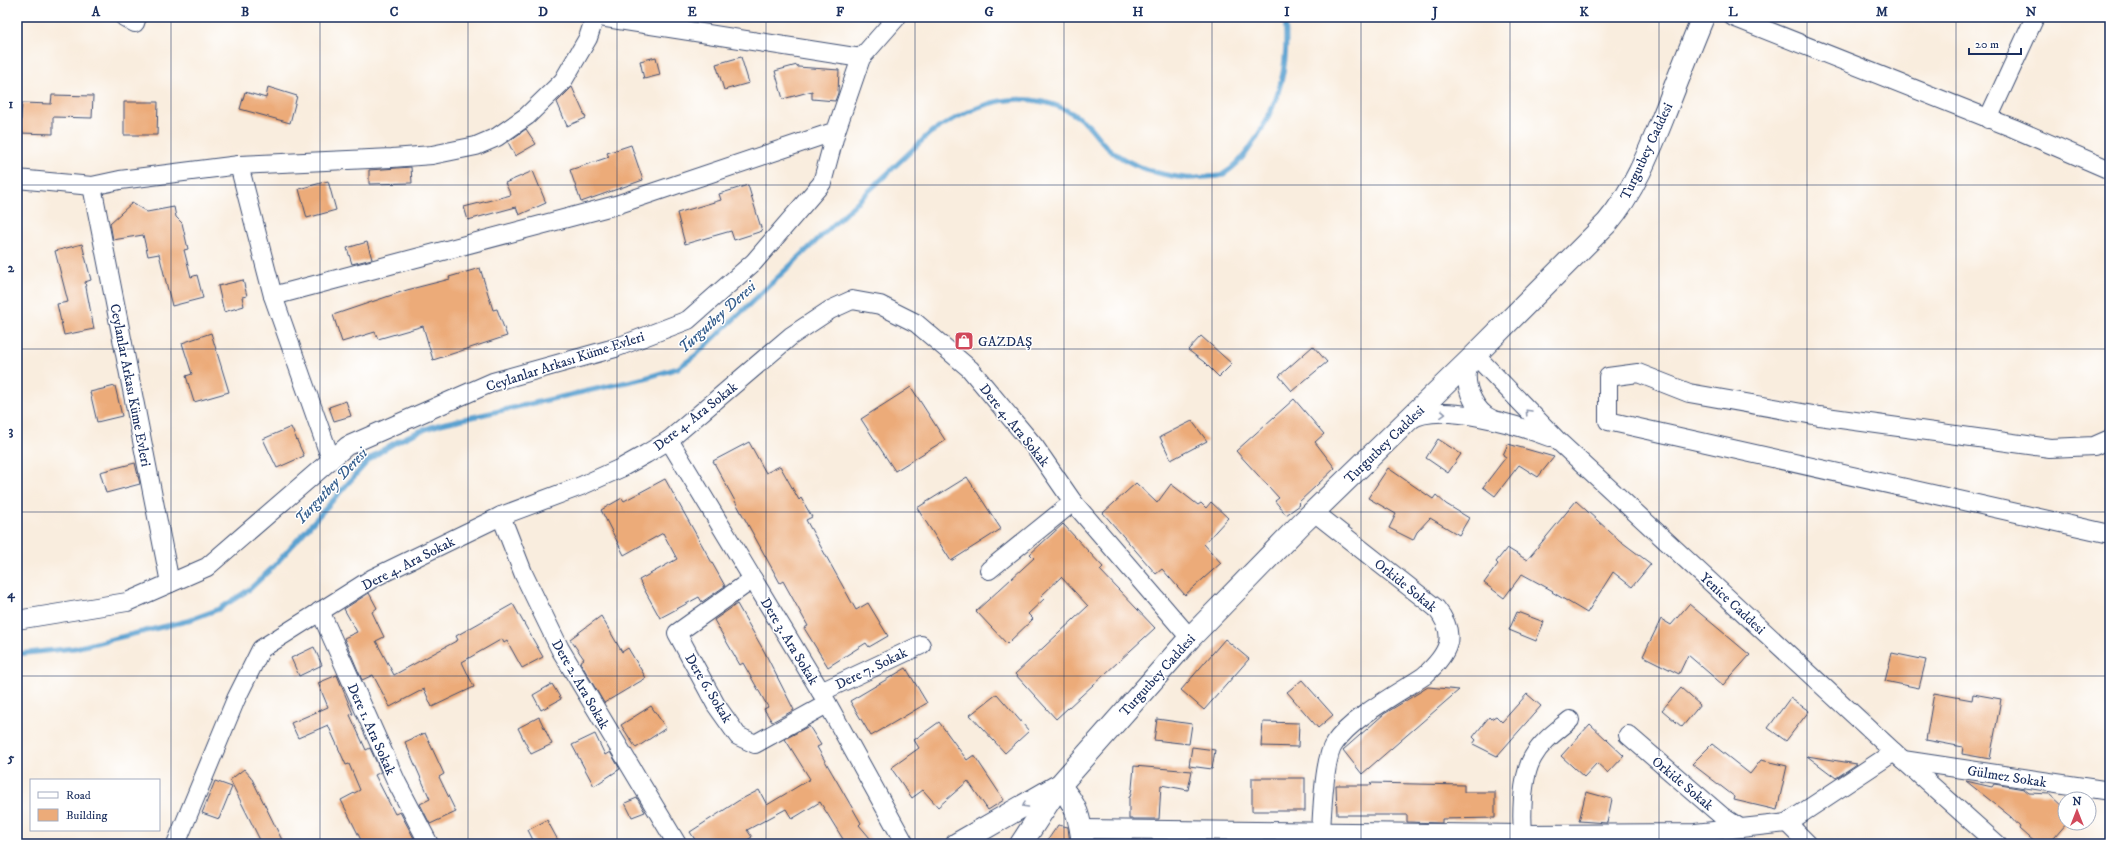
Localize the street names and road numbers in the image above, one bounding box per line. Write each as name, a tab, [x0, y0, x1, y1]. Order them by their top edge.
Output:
street label: Turgutbey Caddesi	[1617, 100, 1677, 203]
street label: Ceylanlar Arkası Küme Evleri	[105, 302, 155, 469]
street label: Ceylanlar Arkası Küme Evleri	[484, 328, 647, 396]
street label: Dere 4. Ara Sokak	[650, 378, 741, 455]
street label: Dere 4. Ara Sokak	[975, 380, 1053, 471]
street label: Turgutbey Caddesi	[1341, 402, 1429, 488]
street label: Dere 4. Ara Sokak	[359, 533, 458, 595]
street label: Orkide Sokak	[1370, 555, 1440, 617]
street label: Yenice Caddesi	[1696, 569, 1769, 639]
street label: Dere 3. Ara Sokak	[756, 595, 822, 689]
street label: Turgutbey Caddesi	[1116, 630, 1200, 721]
street label: Dere 2. Ara Sokak	[547, 636, 613, 733]
street label: Dere 7. Sokak	[833, 644, 910, 694]
street label: Dere 6. Sokak	[680, 651, 736, 727]
street label: Dere 1. Ara Sokak	[343, 681, 399, 778]
street label: Orkide Sokak	[1648, 753, 1717, 815]
street label: Gülmez Sokak	[1966, 762, 2048, 792]

